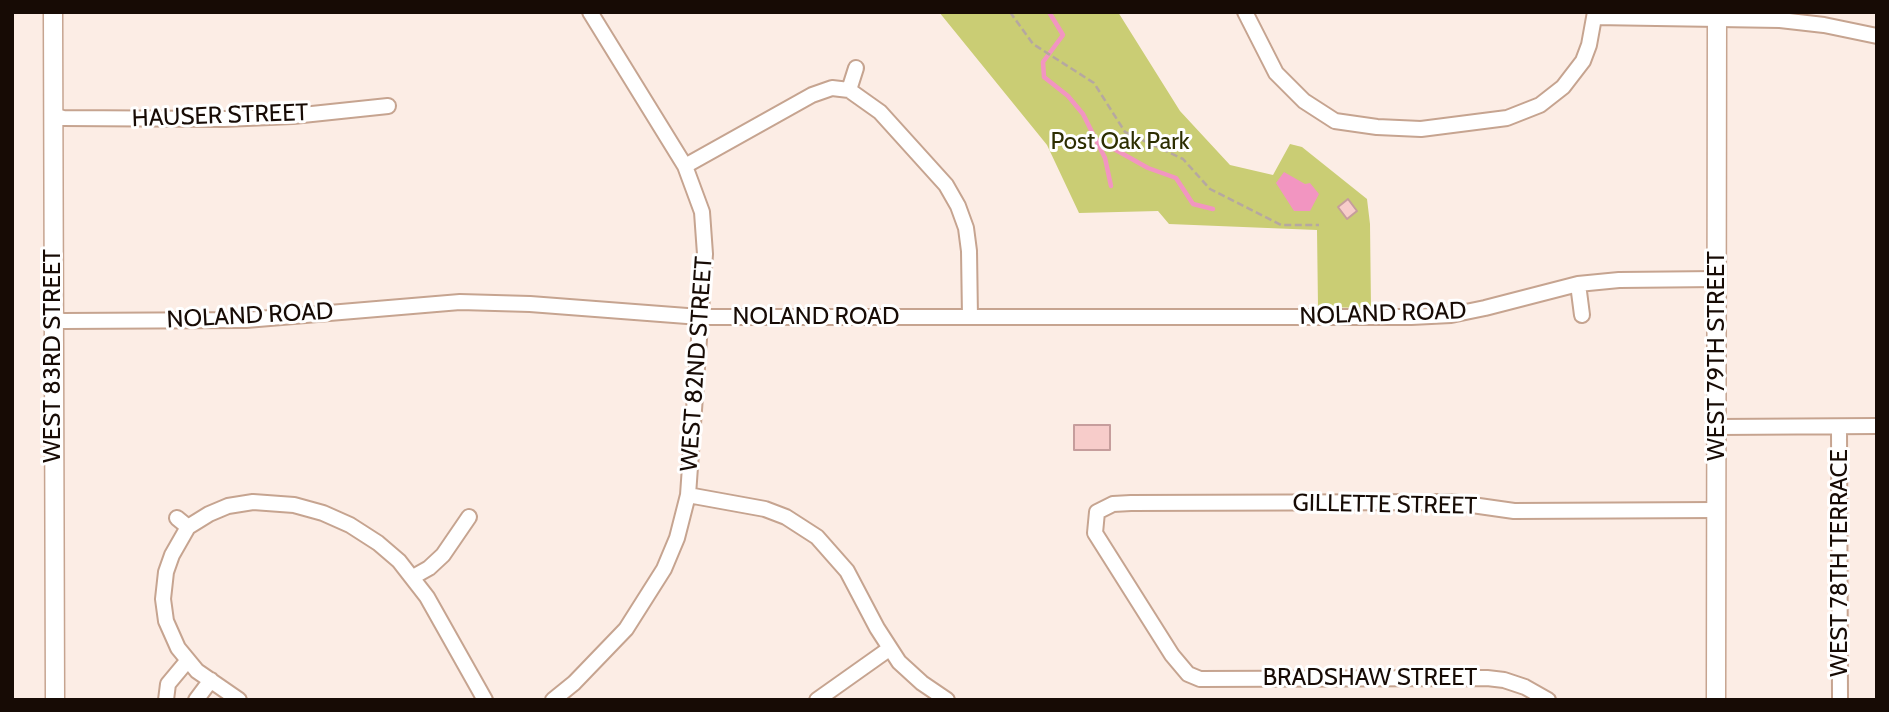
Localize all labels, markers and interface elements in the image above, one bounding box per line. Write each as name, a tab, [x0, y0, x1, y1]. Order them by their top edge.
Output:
street label: HAUSER STREET	[131, 99, 309, 133]
park label: Post Oak Park	[1050, 128, 1190, 156]
street label: WEST 83RD STREET	[39, 249, 67, 463]
street label: WEST 79TH STREET	[1703, 251, 1731, 461]
street label: WEST 82ND STREET	[675, 255, 719, 473]
street label: NOLAND ROAD	[166, 297, 334, 335]
street label: NOLAND ROAD	[1299, 297, 1467, 331]
street label: NOLAND ROAD	[733, 303, 899, 331]
street label: WEST 78TH TERRACE	[1826, 449, 1854, 677]
street label: GILLETTE STREET	[1292, 489, 1478, 521]
street label: BRADSHAW STREET	[1263, 664, 1477, 692]

